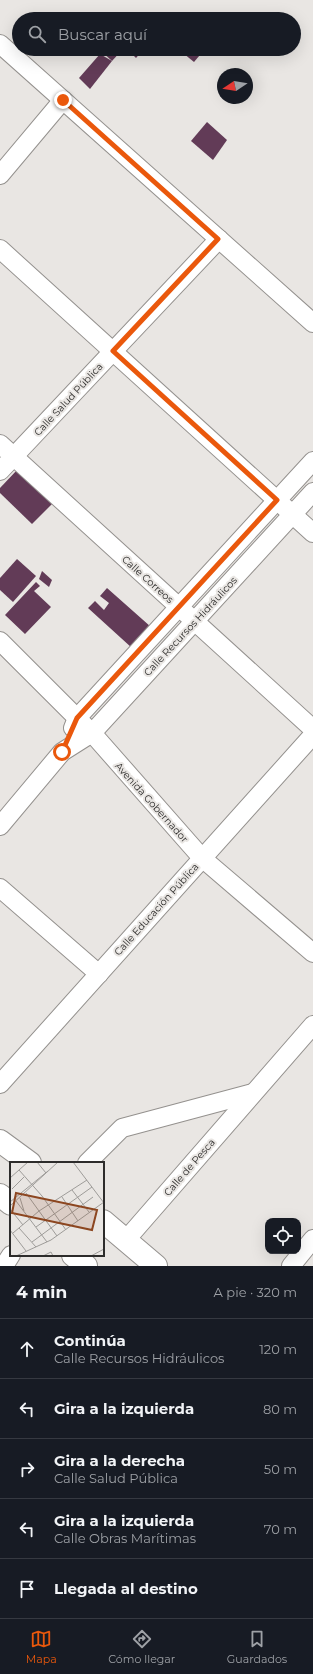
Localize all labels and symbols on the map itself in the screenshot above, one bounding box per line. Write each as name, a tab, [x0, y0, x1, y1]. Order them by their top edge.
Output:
north arrow	[217, 68, 253, 104]
route end	[54, 91, 72, 109]
street label: Calle Salud Pública	[31, 360, 106, 439]
street label: Calle Correos	[119, 553, 176, 606]
street label: Calle Recursos Hidráulicos	[141, 574, 240, 679]
route start	[53, 743, 71, 761]
street label: Avenida Gobernador	[112, 760, 191, 845]
street label: Calle Educación Pública	[111, 860, 201, 958]
street label: Calle de Pesca	[161, 1136, 218, 1199]
inset map	[10, 1162, 104, 1256]

